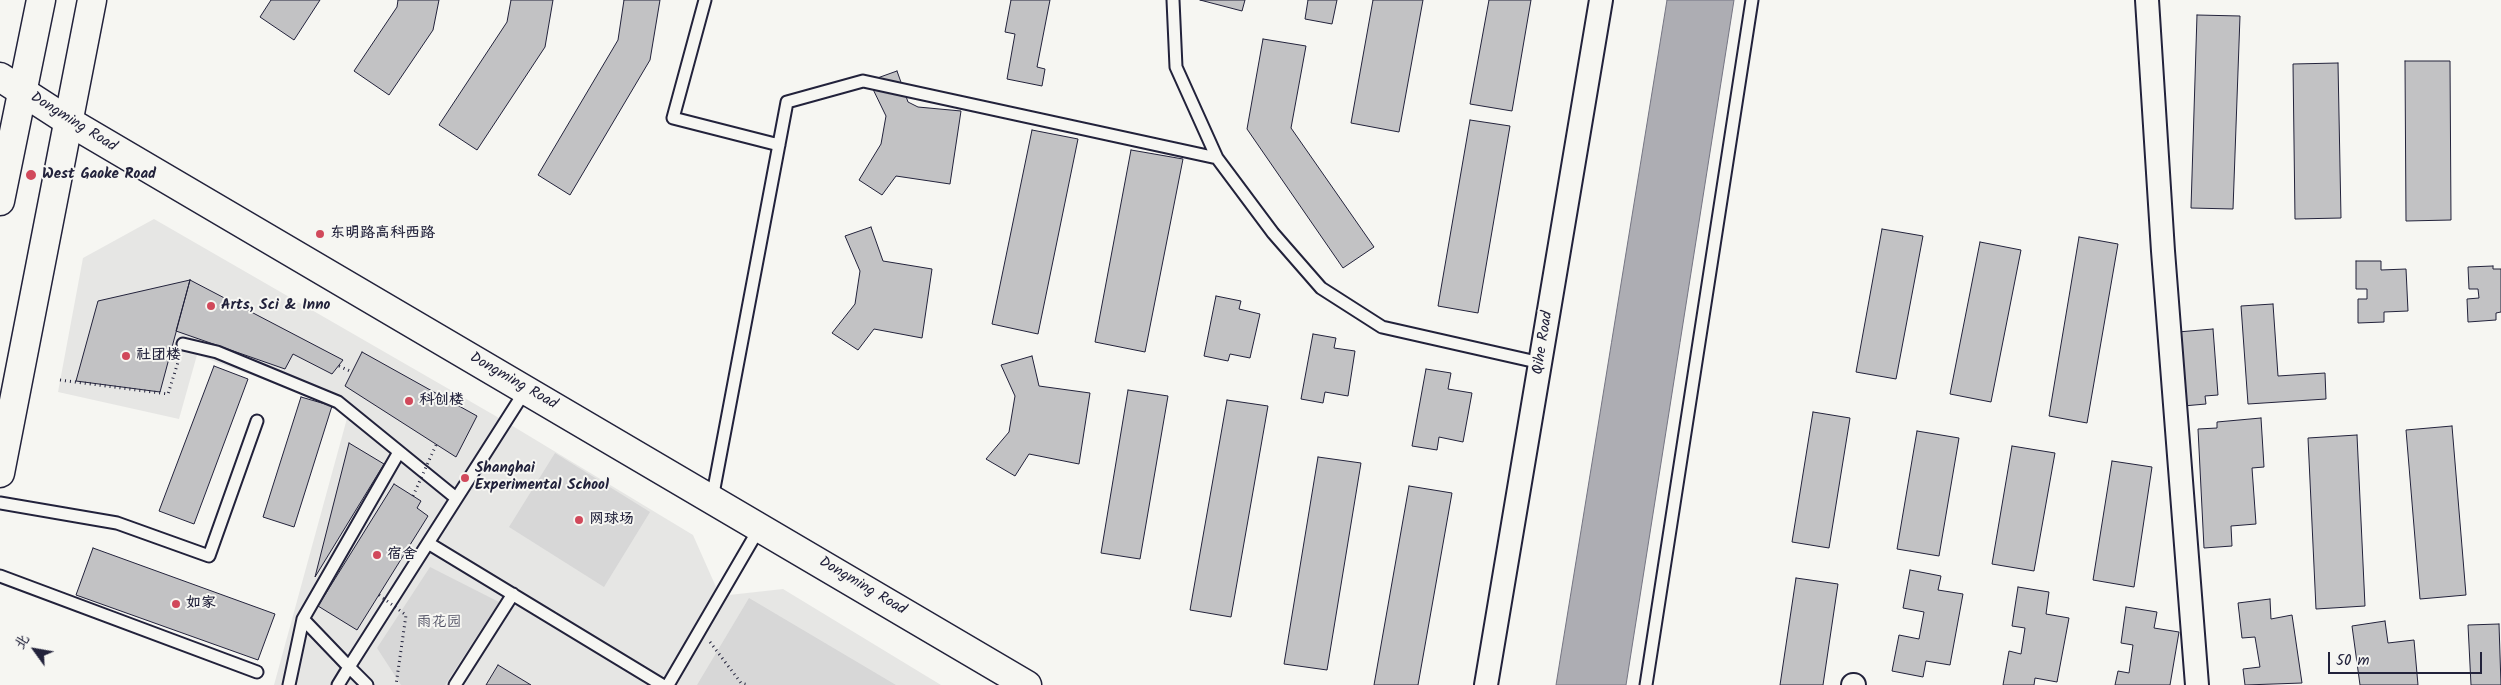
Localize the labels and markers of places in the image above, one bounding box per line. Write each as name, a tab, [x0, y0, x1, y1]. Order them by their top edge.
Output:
place label: West Gaoke Road	[42, 166, 156, 184]
marker: West Gaoke Road	[24, 168, 38, 182]
place label: 东明路高科西路	[330, 225, 435, 243]
marker: 东明路高科西路	[314, 228, 326, 240]
place label: Arts, Sci & Inno	[221, 297, 330, 315]
marker: Arts, Sci & Inno	[205, 300, 217, 312]
place label: 社团楼	[136, 347, 181, 365]
marker: 社团楼	[120, 350, 132, 362]
place label: 科创楼	[419, 392, 464, 410]
marker: 科创楼	[403, 395, 415, 407]
place label: Shanghai Experimental School	[475, 460, 609, 495]
marker: Shanghai Experimental School	[459, 472, 471, 484]
place label: 网球场	[589, 511, 634, 529]
marker: 网球场	[573, 514, 585, 526]
place label: 宿舍	[387, 546, 417, 564]
marker: 宿舍	[371, 549, 383, 561]
place label: 如家	[186, 595, 216, 613]
marker: 如家	[170, 598, 182, 610]

